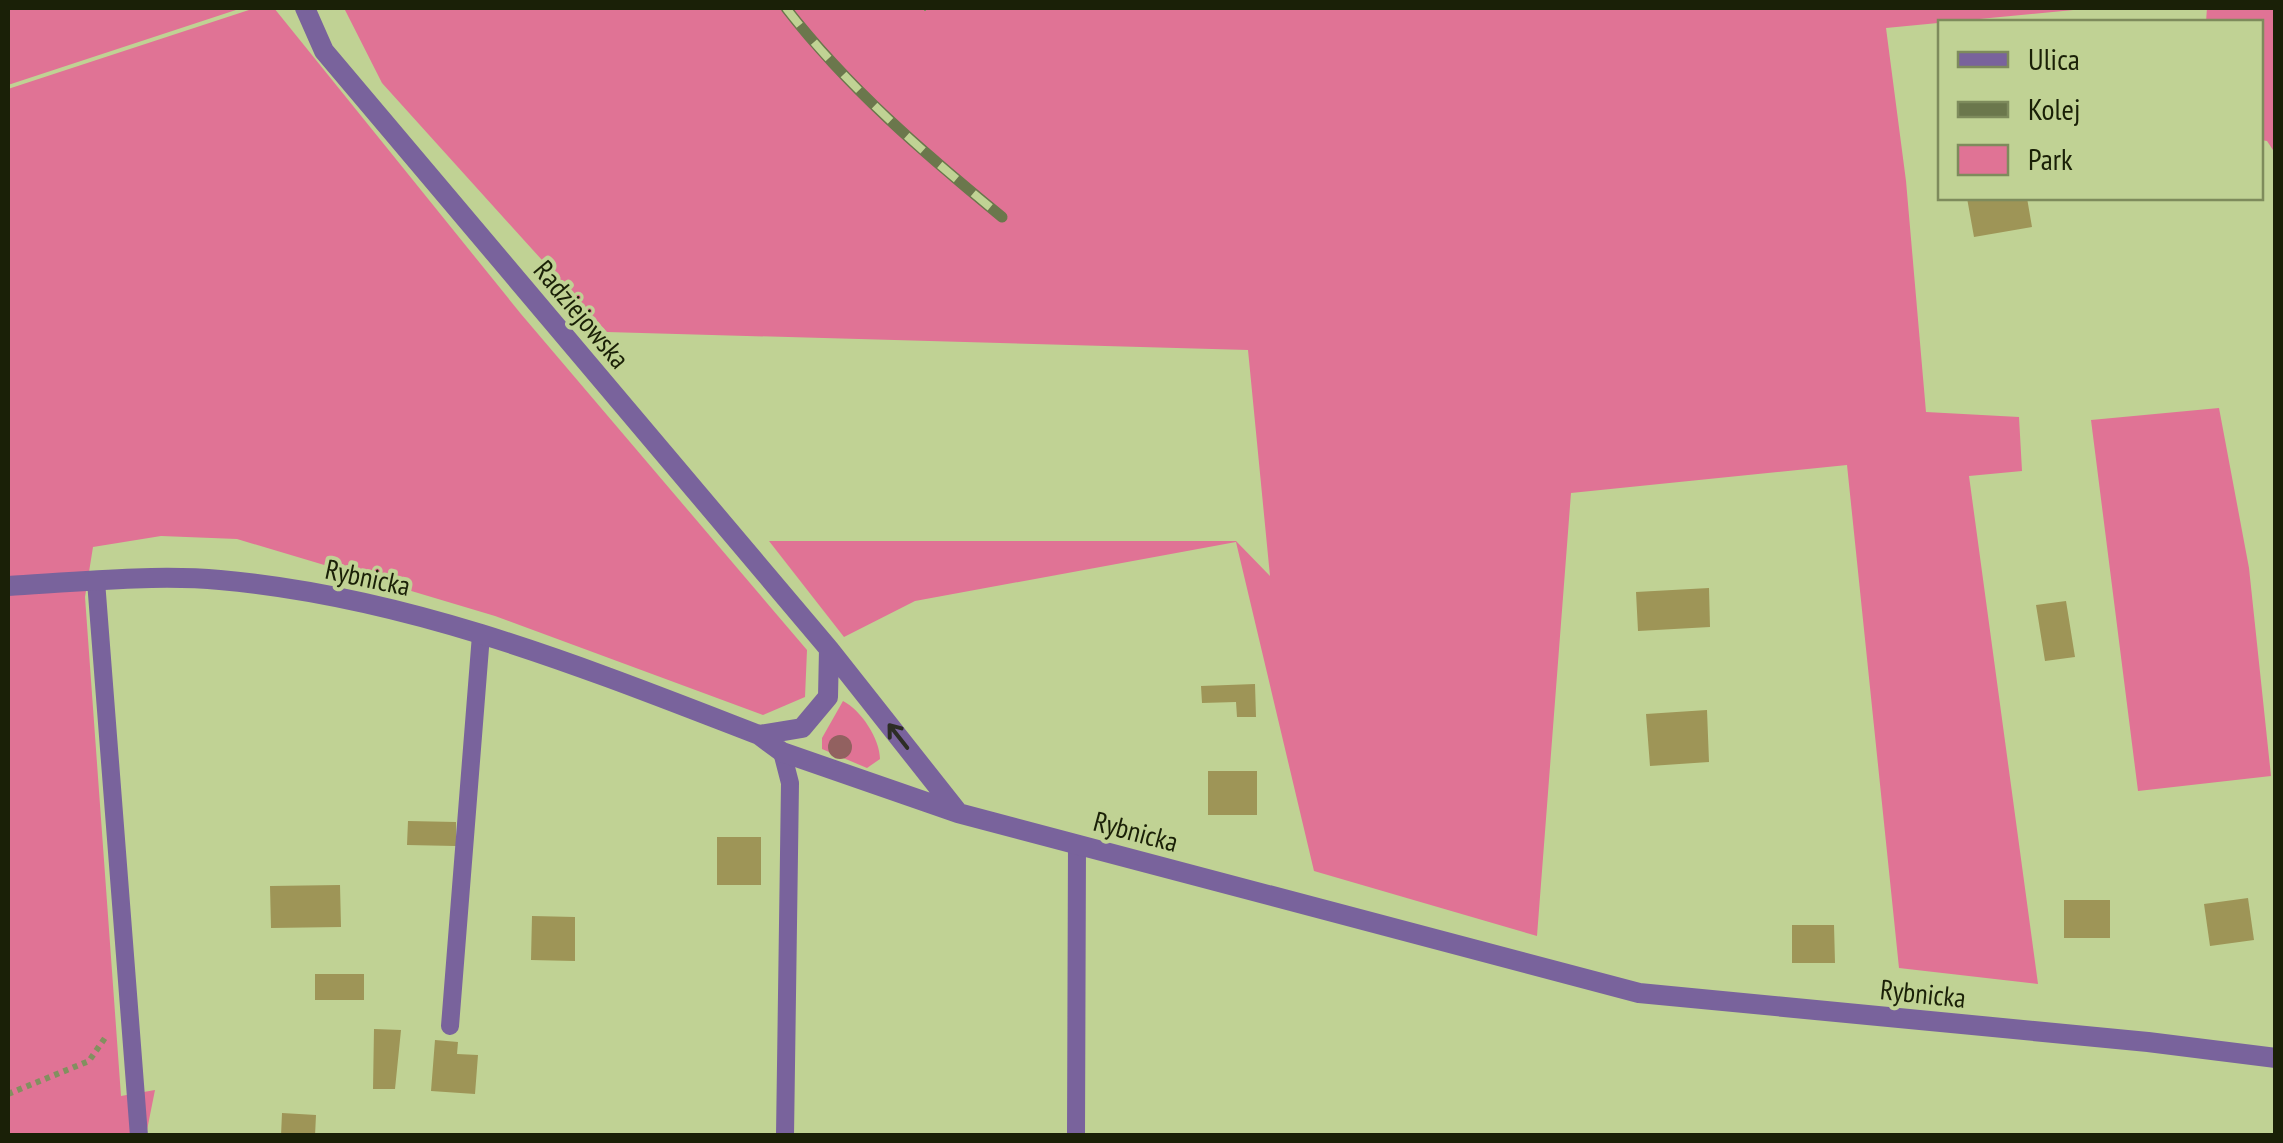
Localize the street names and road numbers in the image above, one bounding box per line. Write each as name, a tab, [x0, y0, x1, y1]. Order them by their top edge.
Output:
street label: Radziejowska	[526, 252, 638, 376]
street label: Rybnicka	[322, 550, 414, 604]
street label: Rybnicka	[1090, 802, 1182, 860]
street label: Rybnicka	[1878, 970, 1968, 1016]

